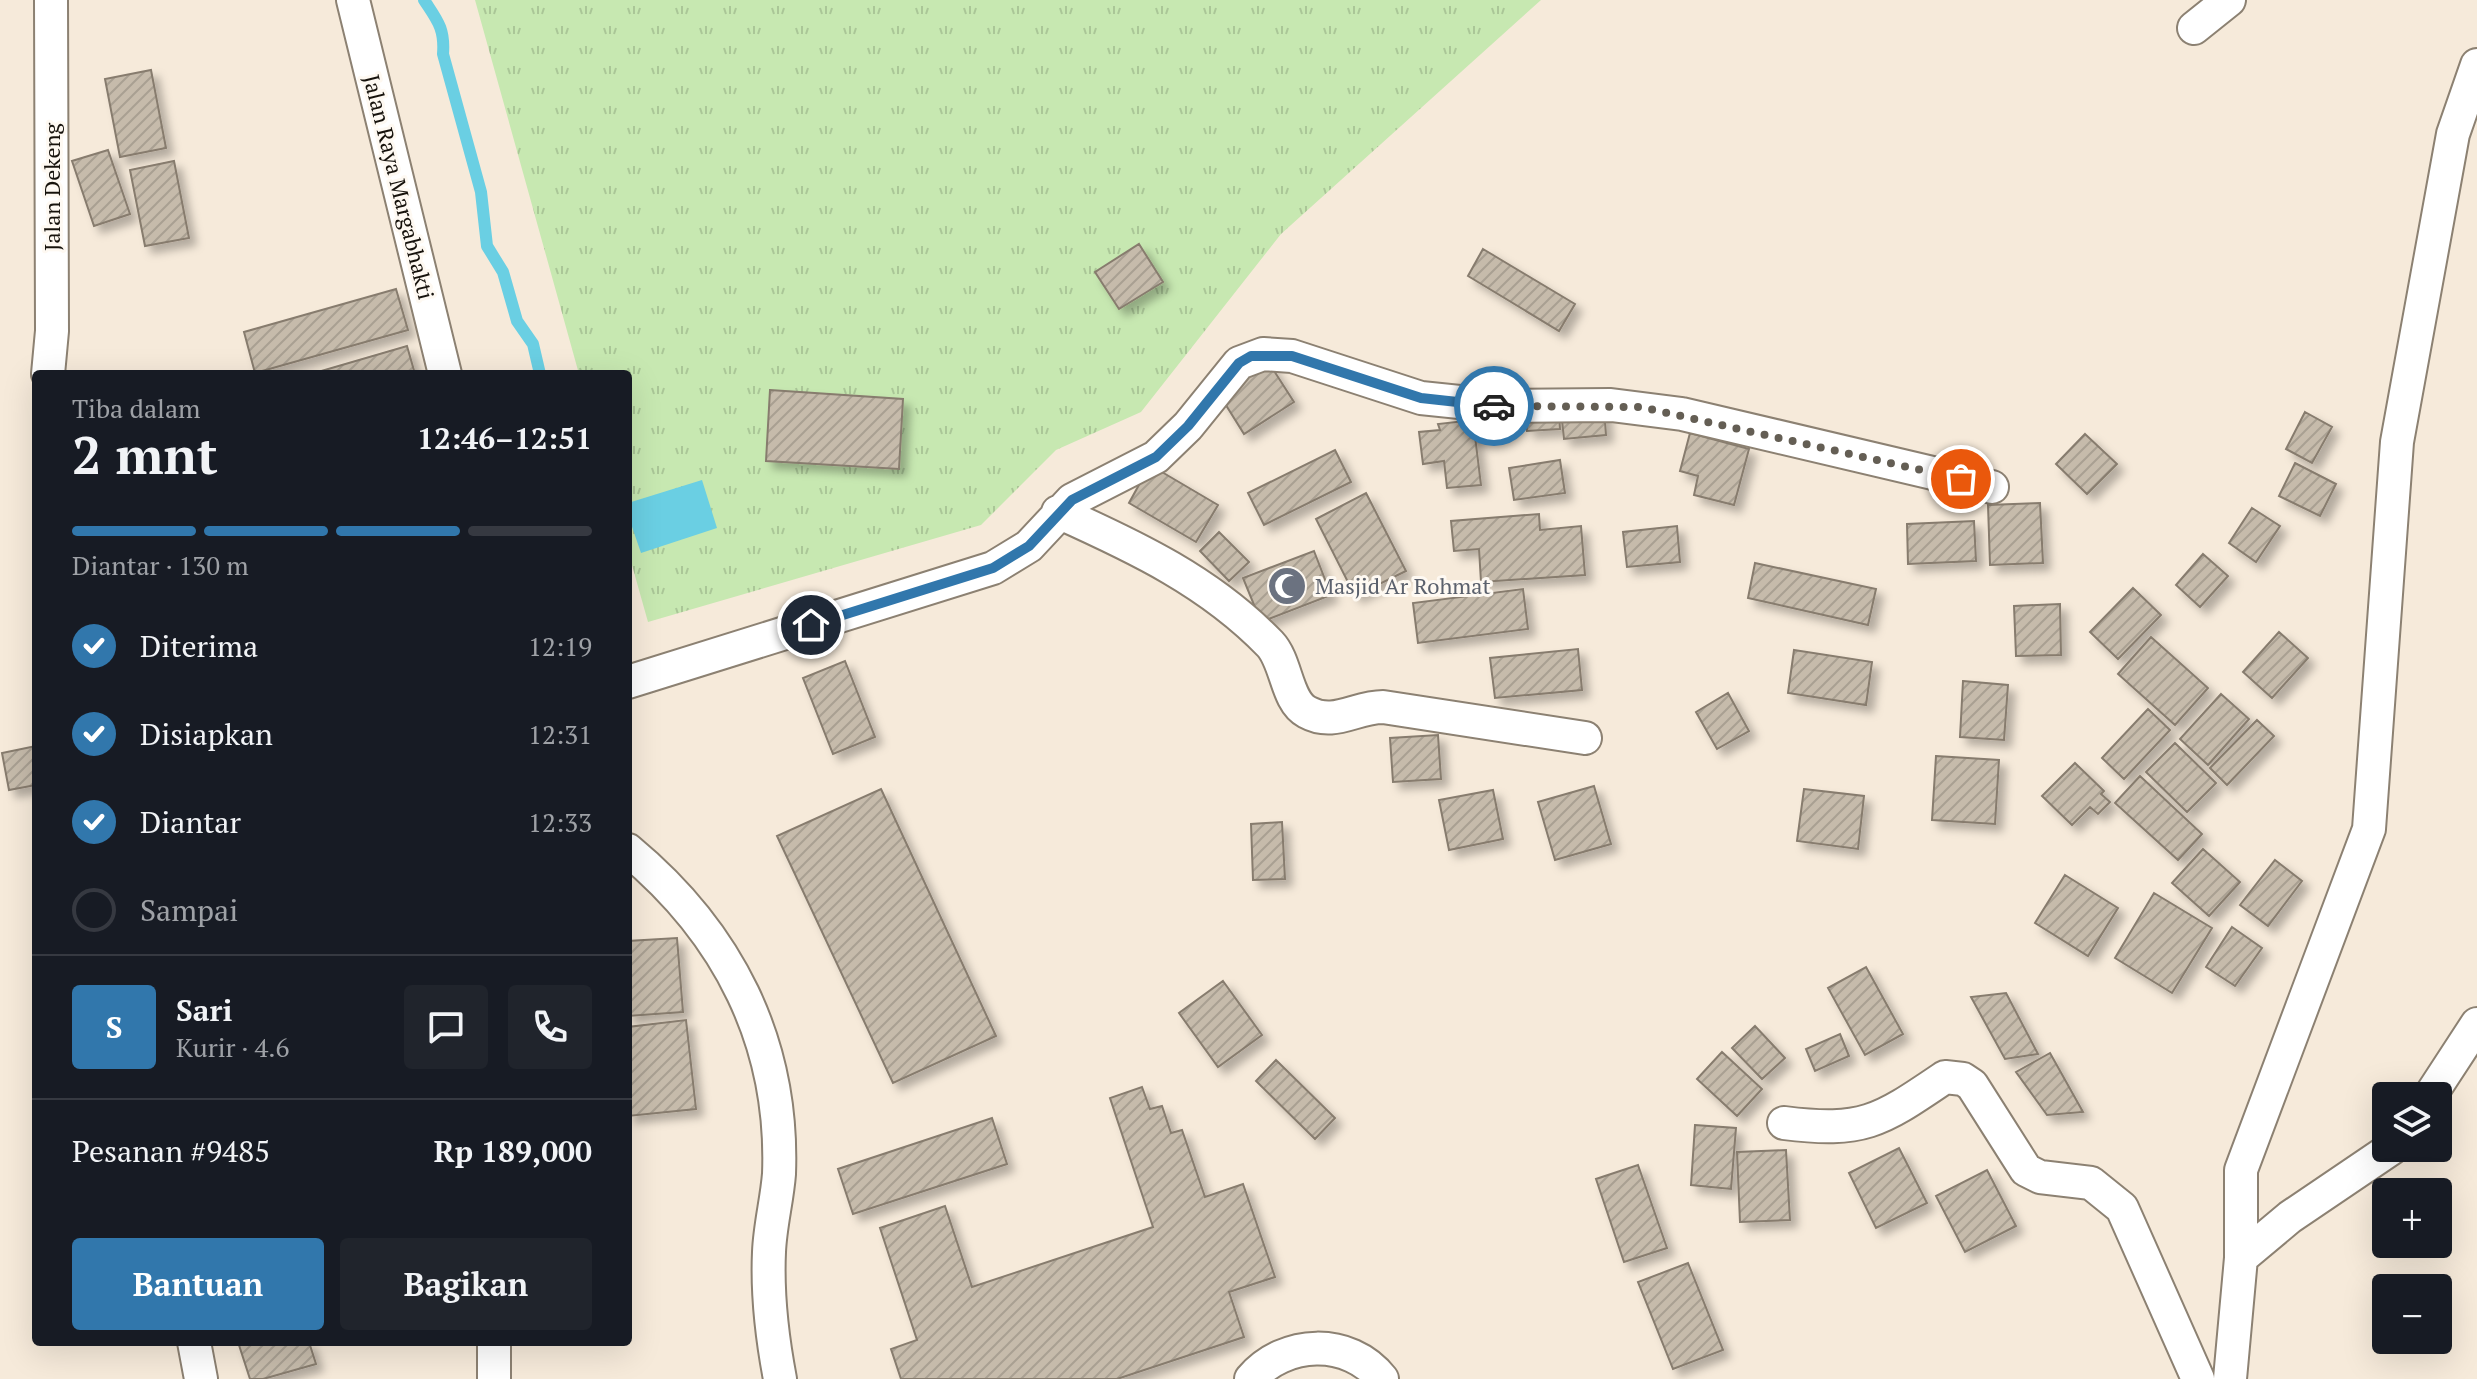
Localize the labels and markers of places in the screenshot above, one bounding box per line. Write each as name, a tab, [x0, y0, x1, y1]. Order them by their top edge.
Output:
pin	[1927, 445, 1995, 513]
mosque icon: Masjid Ar Rohmat	[1266, 565, 1308, 607]
place label: Masjid Ar Rohmat	[1315, 571, 1491, 600]
pin	[777, 591, 845, 659]

